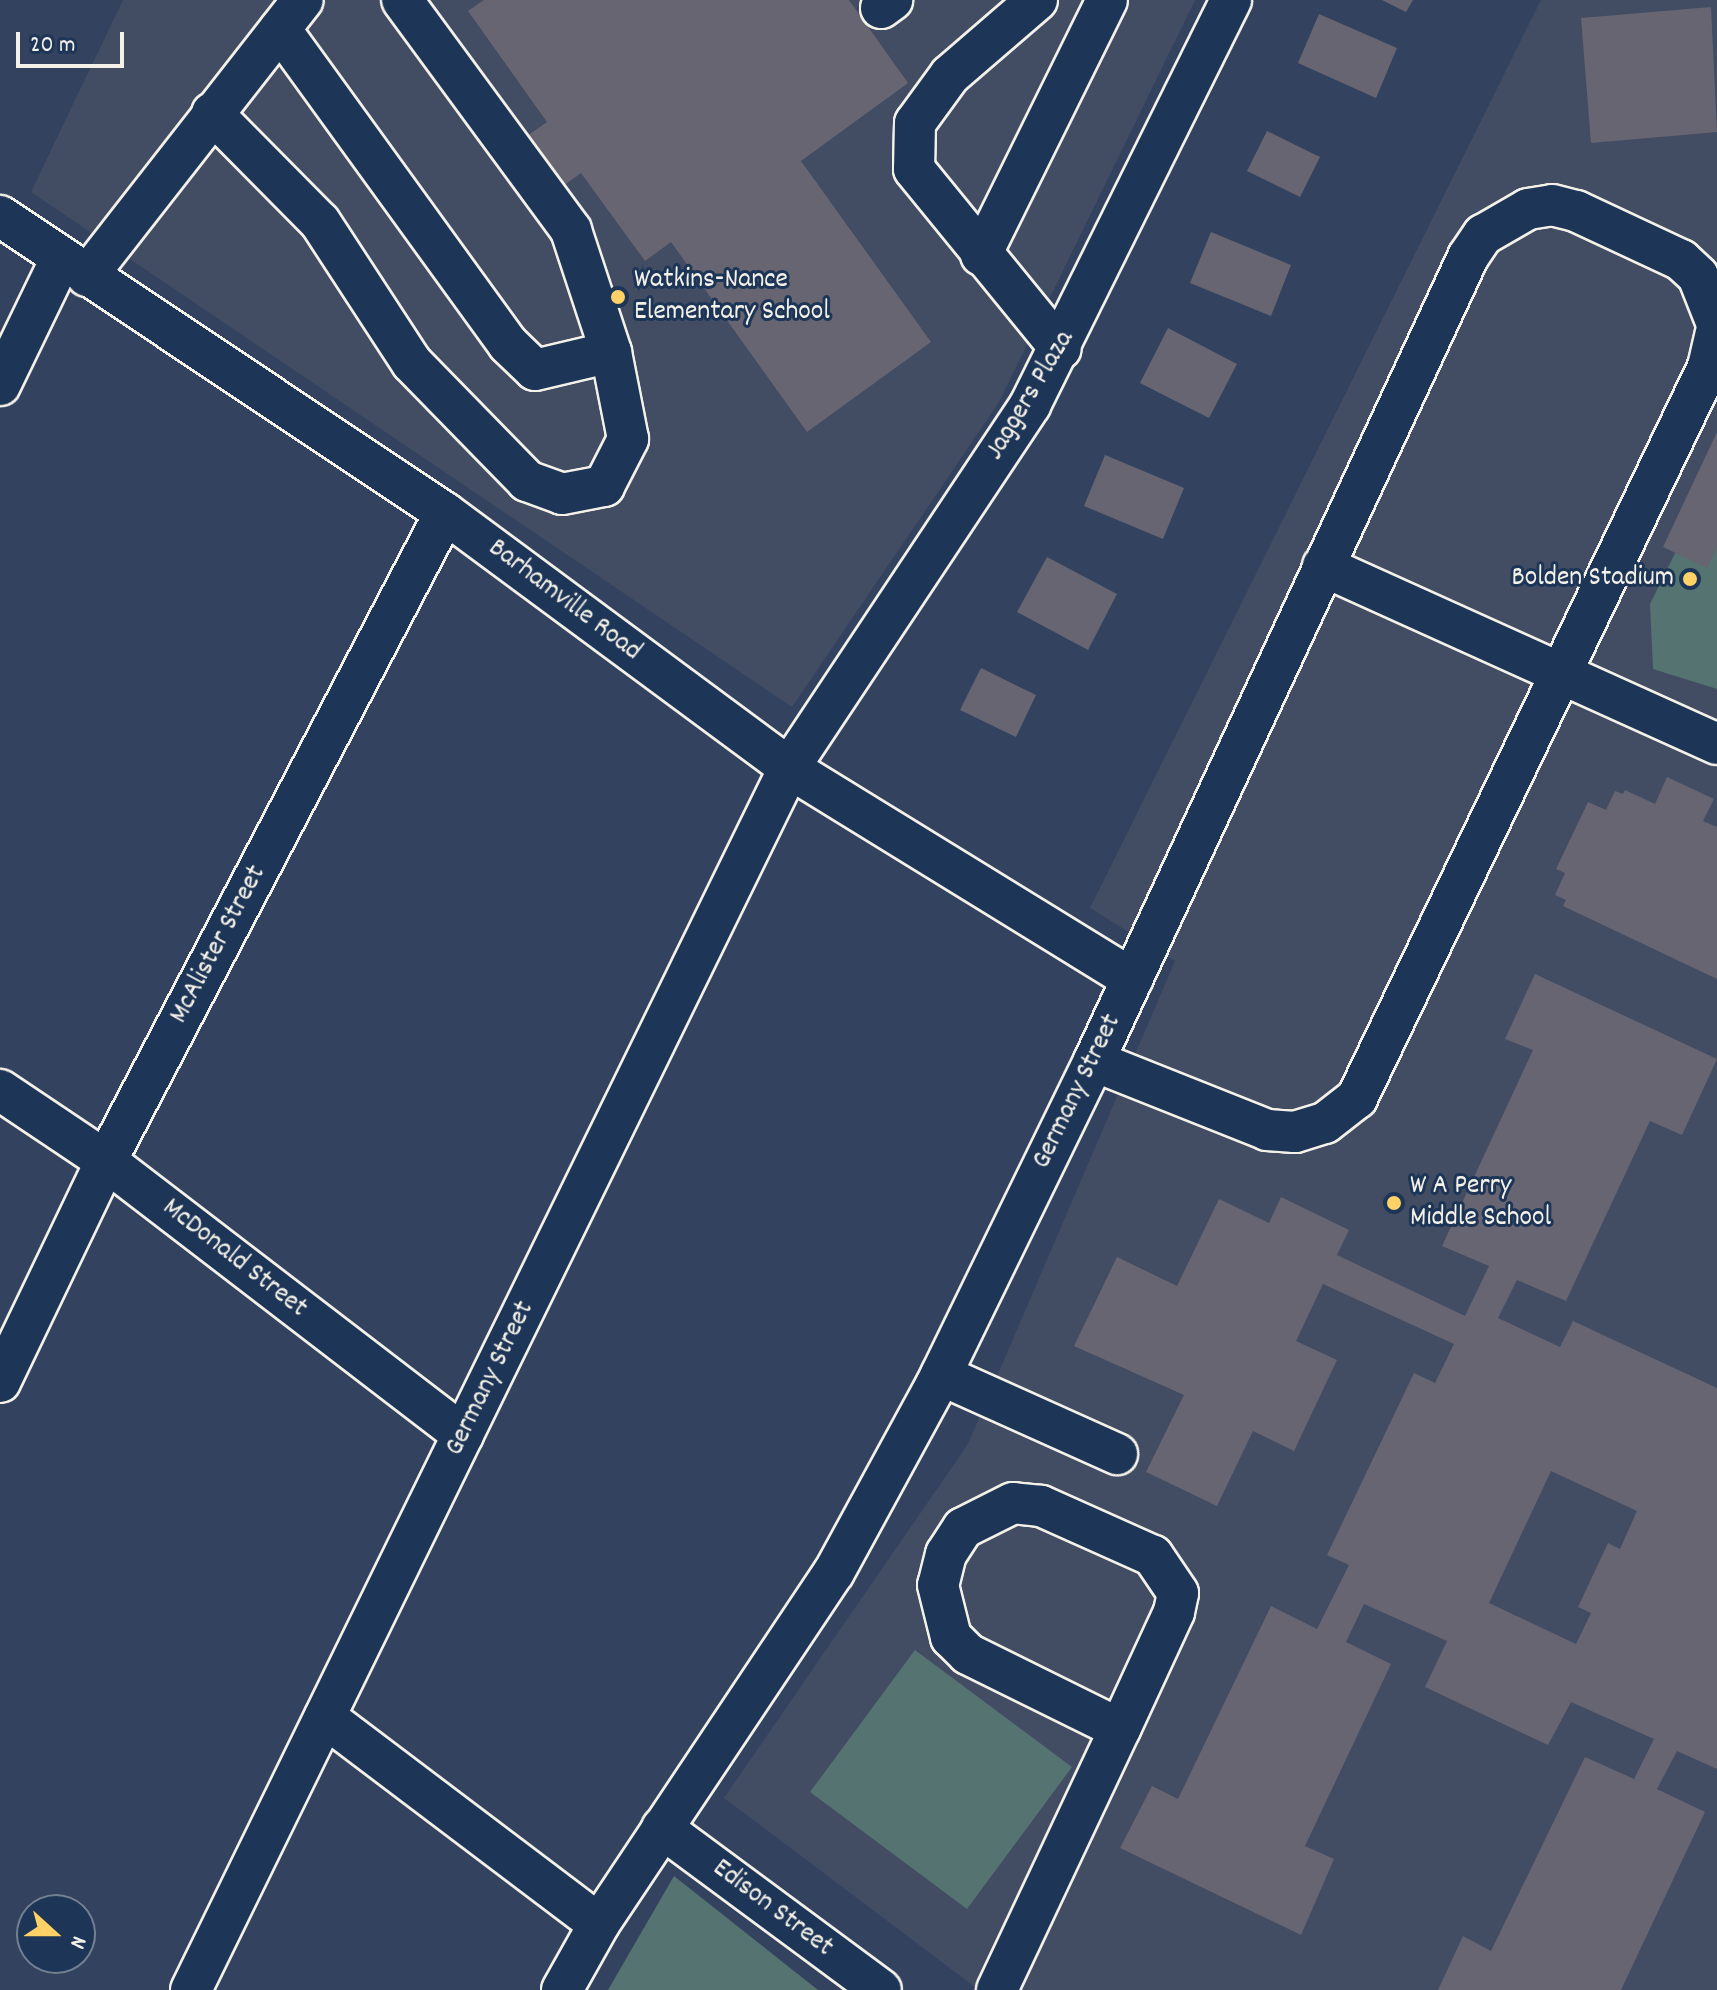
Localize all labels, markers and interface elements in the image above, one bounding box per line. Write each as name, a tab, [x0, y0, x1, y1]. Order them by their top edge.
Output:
scale bar	[20, 16, 128, 66]
text: 20 m	[30, 29, 76, 63]
place label: Watkins-Nance Elementary School	[634, 264, 830, 330]
marker: Watkins-Nance Elementary School	[609, 288, 627, 306]
street label: Jaggers Plaza	[979, 325, 1083, 467]
street label: Barhamville Road	[481, 532, 647, 670]
place label: Bolden Stadium	[1511, 562, 1674, 596]
marker: Bolden Stadium	[1681, 570, 1699, 588]
street label: McAlister Street	[163, 860, 275, 1030]
street label: Germany Street	[1026, 1009, 1130, 1175]
place label: W A Perry Middle School	[1410, 1170, 1551, 1236]
street label: McDonald Street	[155, 1192, 313, 1326]
marker: W A Perry Middle School	[1385, 1194, 1403, 1212]
street label: Germany Street	[439, 1296, 543, 1462]
street label: Edison Street	[705, 1853, 839, 1965]
north arrow	[16, 1894, 96, 1974]
text: N	[61, 1931, 93, 1953]

